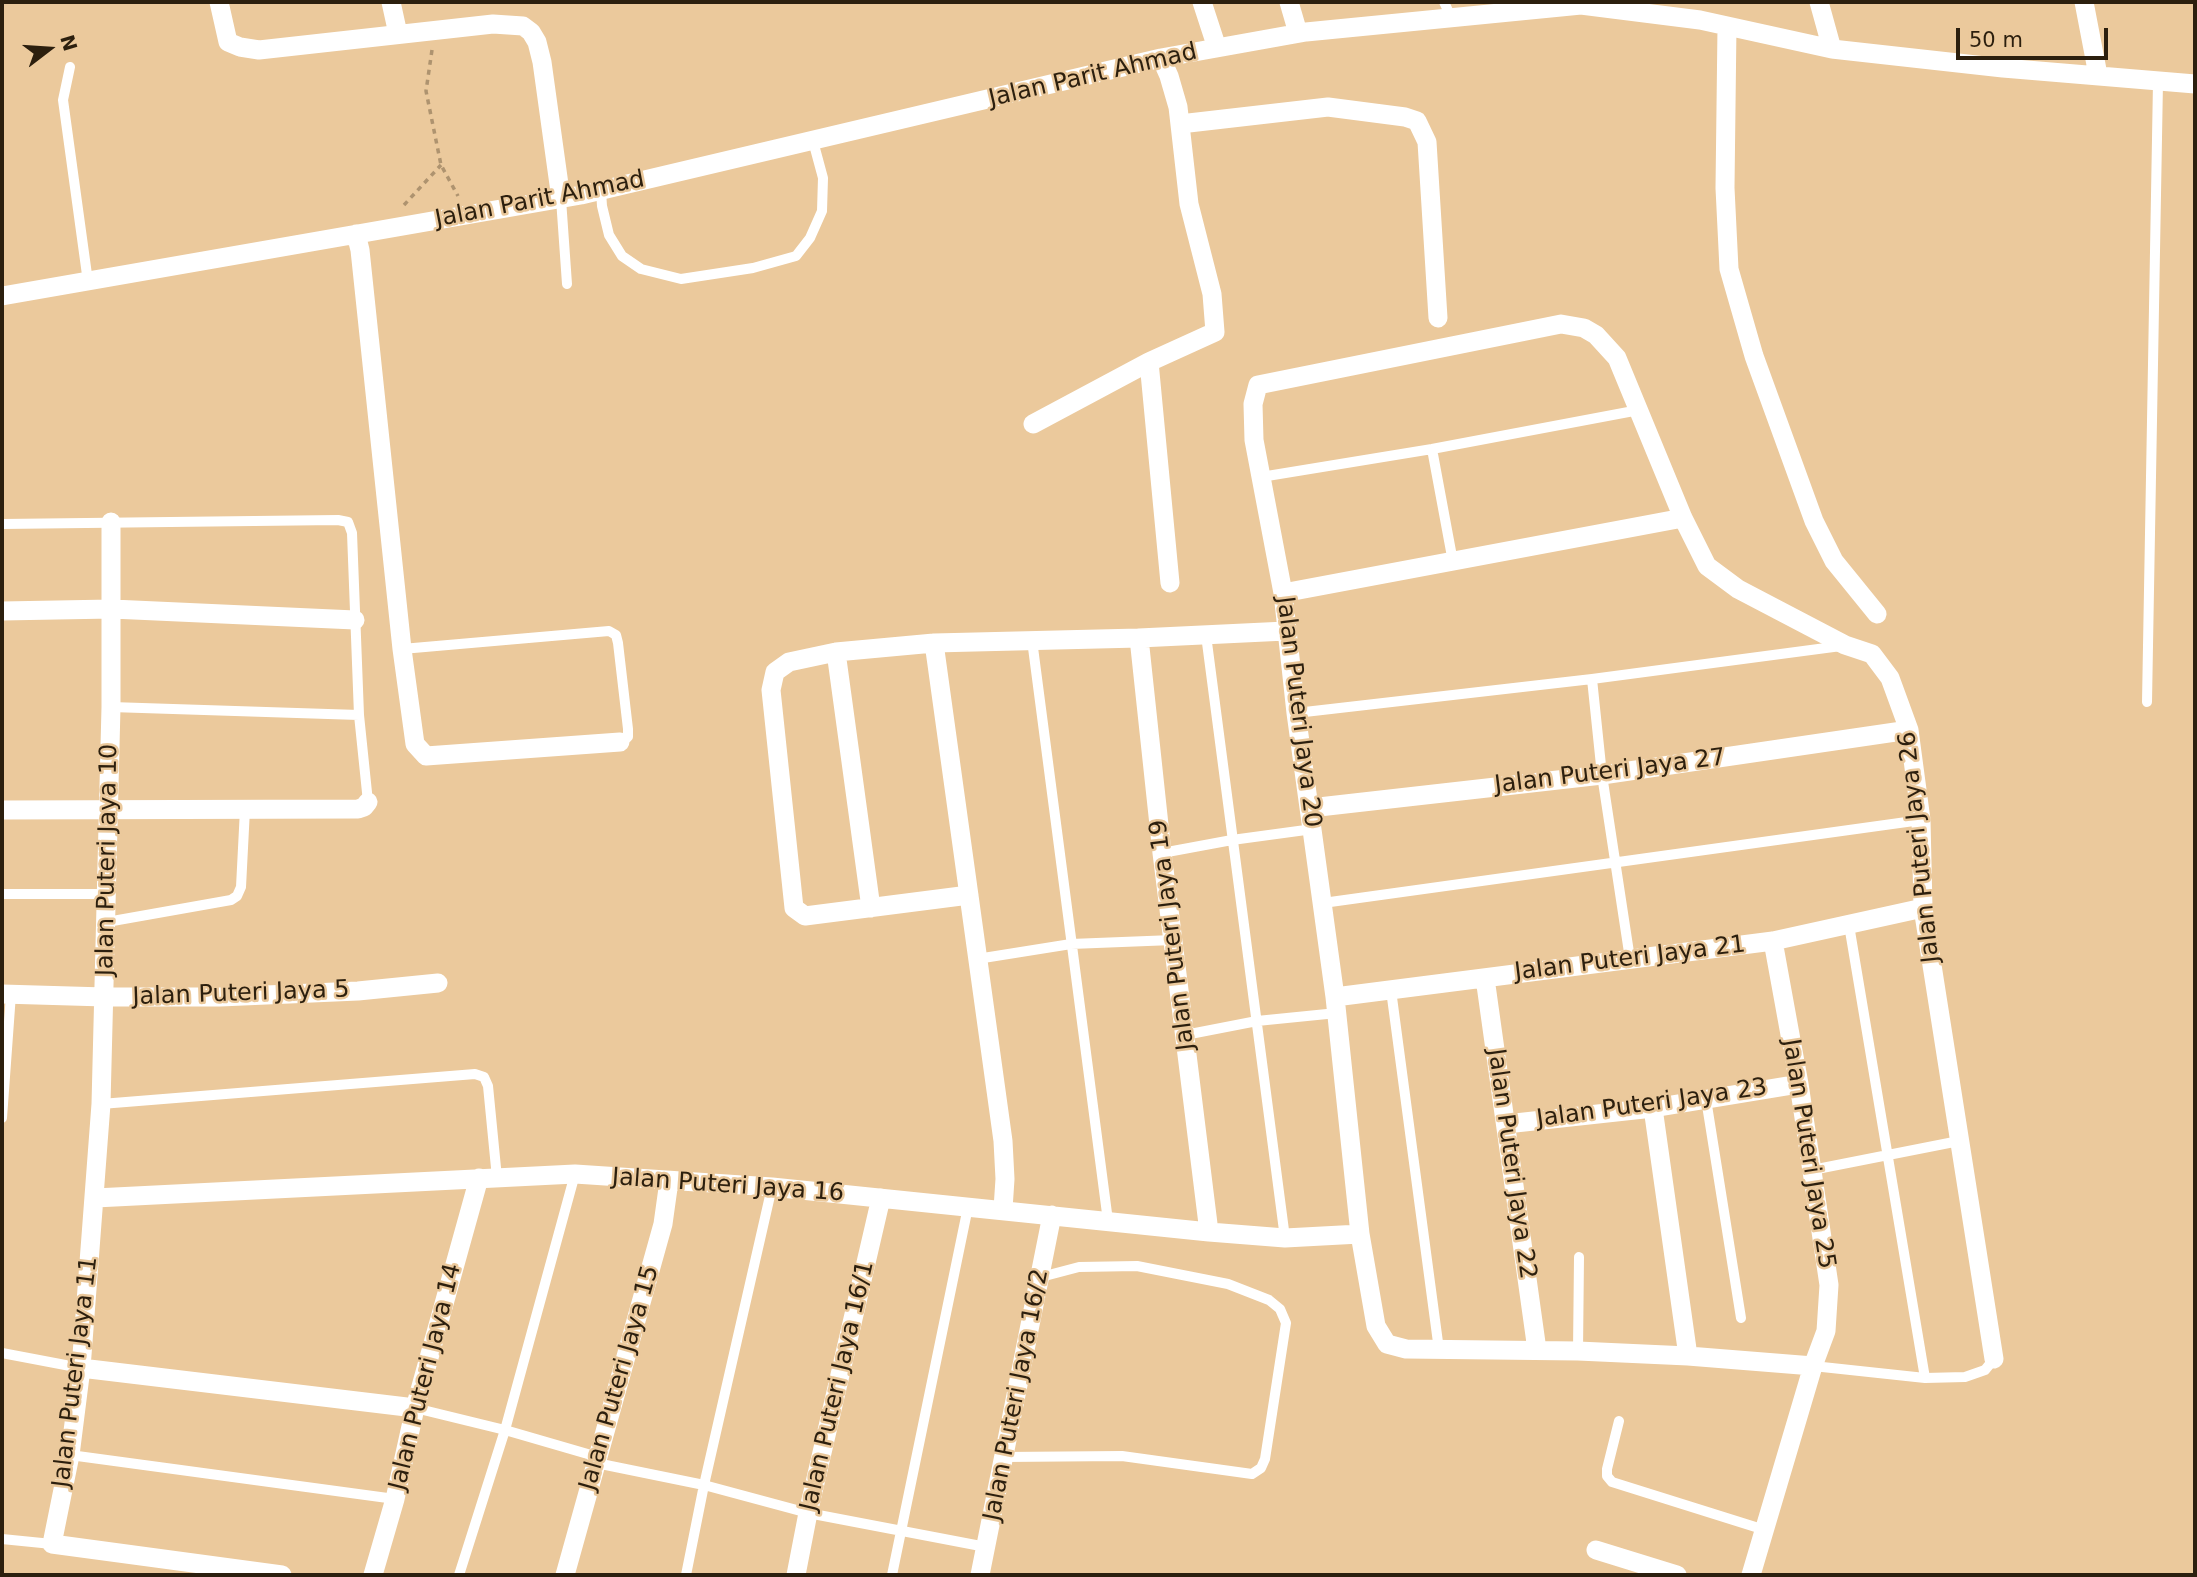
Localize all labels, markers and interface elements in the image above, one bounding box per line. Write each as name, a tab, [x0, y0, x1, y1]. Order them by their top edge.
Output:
north arrow	[14, 14, 84, 84]
scale bar	[1959, 14, 2111, 58]
text: 50 m	[1969, 28, 2023, 52]
text: N	[56, 32, 82, 54]
street label: Jalan Parit Ahmad	[986, 38, 1200, 114]
street label: Jalan Parit Ahmad	[433, 166, 647, 234]
street label: Jalan Puteri Jaya 20	[1270, 595, 1326, 829]
street label: Jalan Puteri Jaya 26	[1894, 730, 1946, 964]
street label: Jalan Puteri Jaya 10	[92, 744, 124, 976]
street label: Jalan Puteri Jaya 27	[1493, 744, 1727, 800]
street label: Jalan Puteri Jaya 19	[1145, 818, 1201, 1052]
street label: Jalan Puteri Jaya 21	[1513, 931, 1747, 987]
street label: Jalan Puteri Jaya 5	[132, 976, 350, 1012]
street label: Jalan Puteri Jaya 25	[1776, 1037, 1840, 1271]
street label: Jalan Puteri Jaya 22	[1481, 1047, 1541, 1281]
street label: Jalan Puteri Jaya 23	[1535, 1074, 1769, 1134]
street label: Jalan Puteri Jaya 16	[611, 1164, 845, 1208]
street label: Jalan Puteri Jaya 11	[48, 1255, 104, 1489]
street label: Jalan Puteri Jaya 16/1	[795, 1258, 881, 1514]
street label: Jalan Puteri Jaya 14	[384, 1261, 468, 1493]
street label: Jalan Puteri Jaya 15	[574, 1262, 666, 1494]
street label: Jalan Puteri Jaya 16/2	[978, 1267, 1056, 1523]

